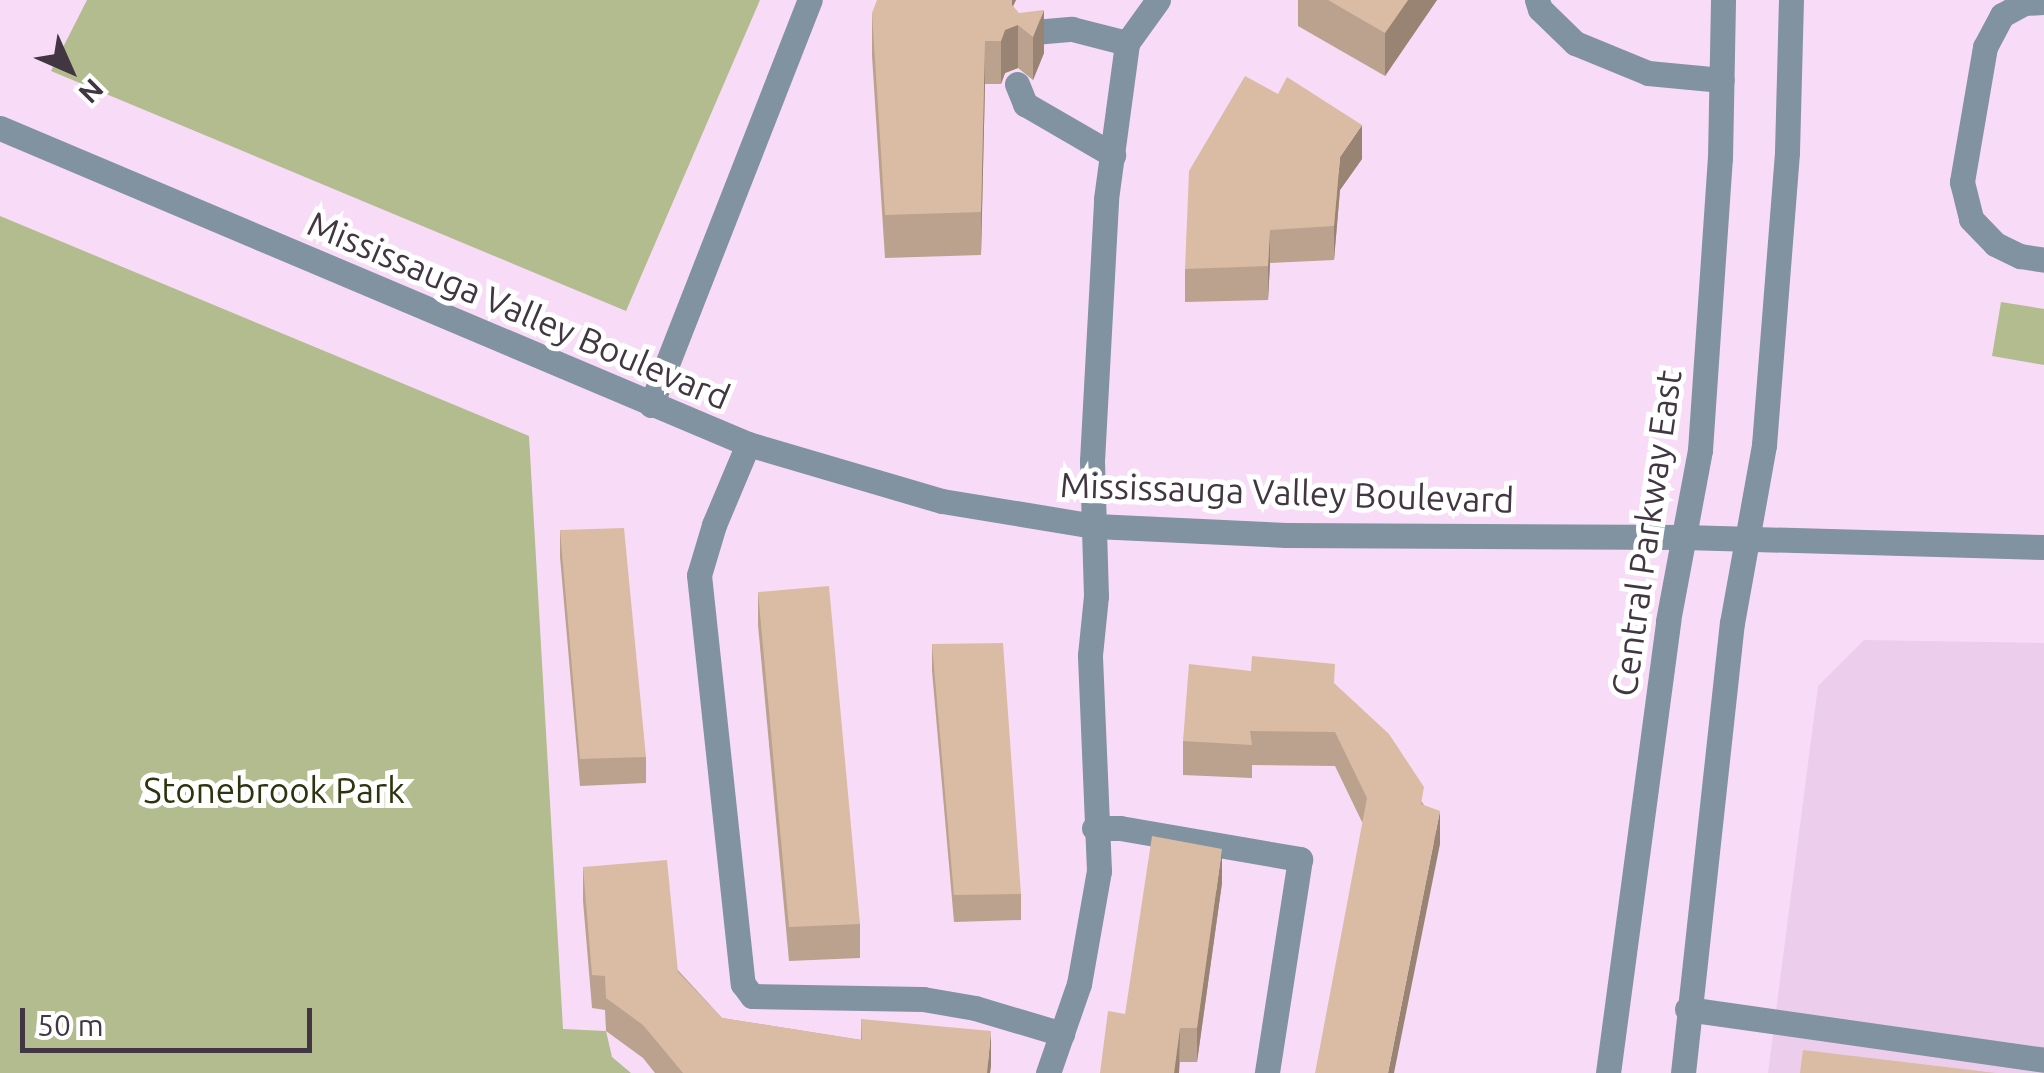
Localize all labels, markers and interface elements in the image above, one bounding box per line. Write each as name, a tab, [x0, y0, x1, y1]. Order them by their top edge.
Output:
north arrow	[20, 20, 120, 120]
text: N	[73, 73, 110, 110]
street label: Mississauga Valley Boulevard	[302, 202, 736, 418]
street label: Central Parkway East	[1602, 367, 1690, 699]
street label: Mississauga Valley Boulevard	[1059, 463, 1515, 521]
park label: Stonebrook Park	[143, 769, 405, 811]
scale bar	[25, 988, 318, 1050]
text: 50 m	[37, 1008, 104, 1042]

